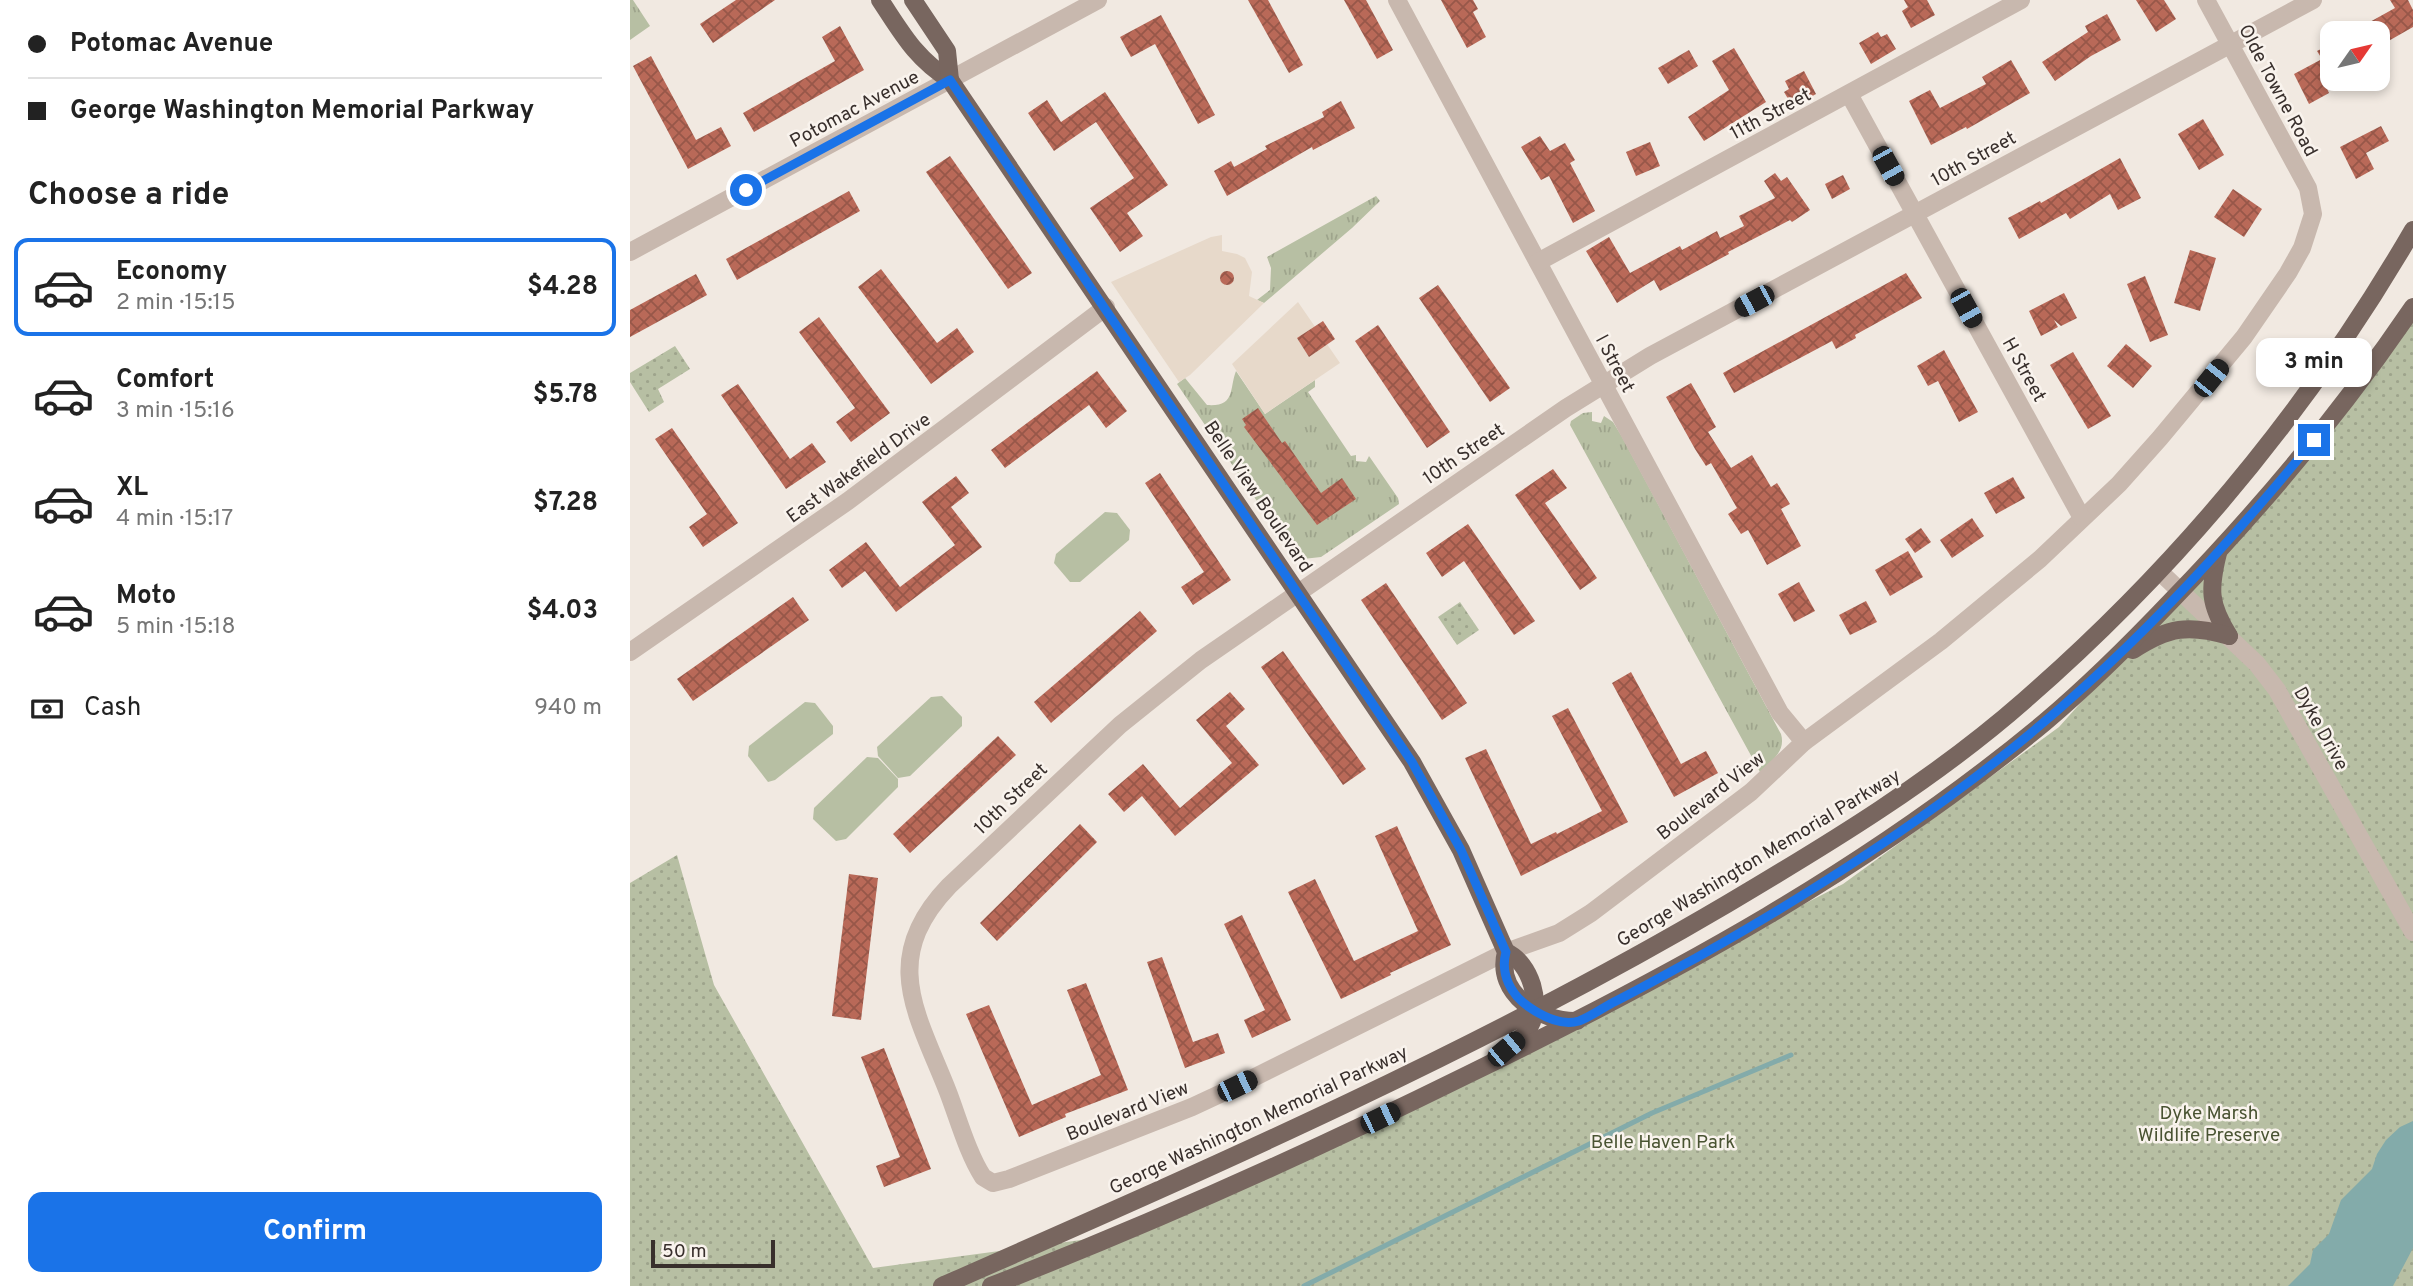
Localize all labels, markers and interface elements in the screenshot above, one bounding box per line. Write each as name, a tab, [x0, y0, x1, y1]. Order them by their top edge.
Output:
street label: Olde Towne Road	[2232, 21, 2322, 161]
north arrow	[2320, 21, 2390, 91]
map controls	[2320, 21, 2390, 91]
text: Potomac Avenue	[70, 28, 273, 61]
street label: Potomac Avenue	[786, 66, 924, 154]
street label: 11th Street	[1726, 83, 1816, 146]
text: George Washington Memorial Parkway	[70, 95, 534, 128]
street label: 10th Street	[1927, 127, 2021, 193]
car	[1869, 143, 1908, 189]
route start	[730, 174, 762, 206]
text: Choose a ride	[28, 176, 229, 216]
icon: car	[32, 256, 95, 319]
text: Economy	[116, 256, 227, 289]
text: $4.28	[527, 271, 598, 304]
car	[1731, 282, 1778, 320]
car	[1947, 285, 1986, 331]
text: 2 min · 15:15	[116, 289, 235, 318]
street label: I Street	[1589, 331, 1639, 397]
street label: H Street	[1996, 334, 2051, 406]
callout: 3 min	[2256, 338, 2372, 388]
text: 3 min	[2284, 348, 2344, 377]
car	[2190, 355, 2233, 401]
icon: car	[32, 364, 95, 427]
text: Comfort	[116, 364, 214, 397]
text: $5.78	[533, 379, 598, 412]
text: 3 min · 15:16	[116, 397, 235, 426]
street label: East Wakefield Drive	[782, 408, 936, 529]
street label: Belle View Boulevard	[1198, 417, 1317, 578]
street label: 10th Street	[1419, 419, 1510, 491]
route end	[2298, 424, 2330, 456]
icon: car	[32, 472, 95, 535]
text: XL	[116, 472, 148, 505]
text: $7.28	[533, 487, 598, 520]
text: 4 min · 15:17	[116, 505, 233, 534]
icon: car	[32, 580, 95, 643]
text: Moto	[116, 580, 176, 613]
text: $4.03	[527, 595, 598, 628]
text: 5 min · 15:18	[116, 613, 235, 642]
street label: Dyke Drive	[2287, 683, 2353, 775]
icon: cash	[28, 690, 66, 728]
text: Cash	[84, 692, 141, 725]
text: 940 m	[534, 694, 602, 723]
street label: Boulevard View	[1652, 747, 1770, 846]
street label: 10th Street	[969, 758, 1053, 841]
street label: George Washington Memorial Parkway	[1613, 764, 1905, 953]
car	[1484, 1027, 1529, 1071]
street label: George Washington Memorial Parkway	[1106, 1041, 1412, 1201]
car	[1214, 1067, 1261, 1105]
street label: Boulevard View	[1063, 1076, 1193, 1147]
car	[1357, 1099, 1404, 1137]
park label: Dyke Marsh Wildlife Preserve	[2138, 1102, 2280, 1148]
park label: Belle Haven Park	[1591, 1131, 1735, 1155]
button: Confirm	[28, 1192, 602, 1272]
scale bar	[651, 1237, 775, 1269]
text: 50 m	[662, 1240, 707, 1264]

